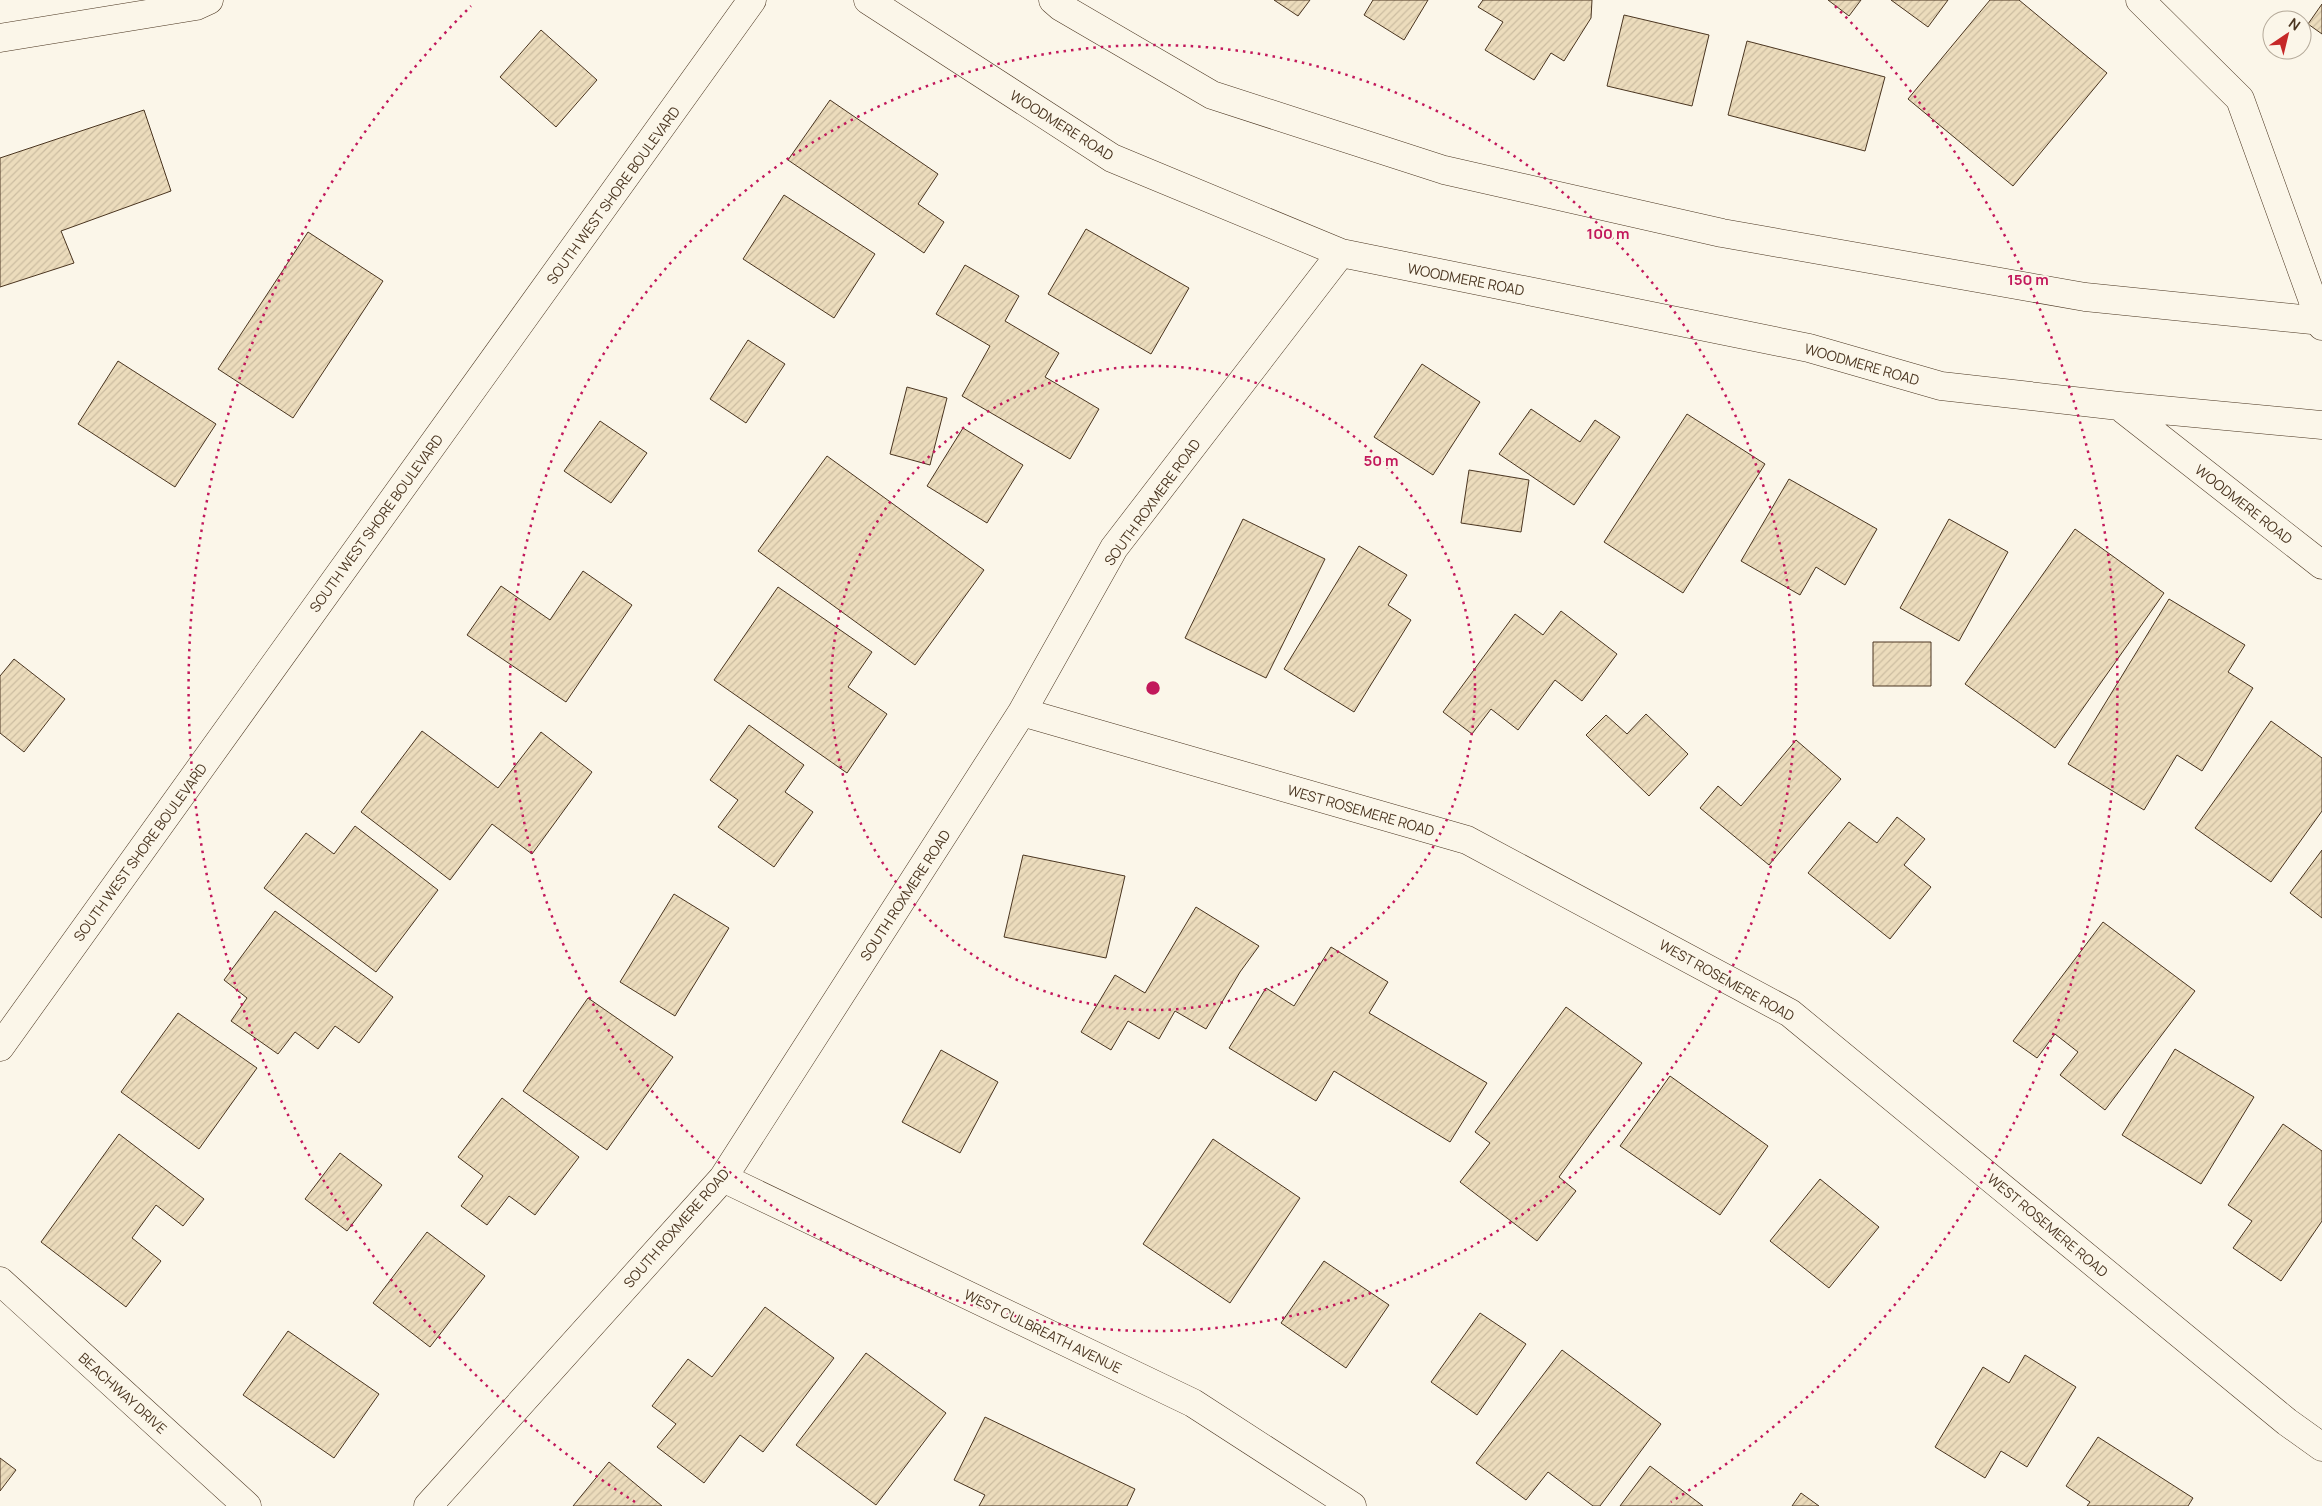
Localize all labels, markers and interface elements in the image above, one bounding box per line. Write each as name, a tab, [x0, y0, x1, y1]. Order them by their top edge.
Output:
north arrow	[2262, 10, 2312, 60]
text: N	[2285, 13, 2304, 35]
street label: WOODMERE ROAD	[1007, 85, 1117, 165]
street label: SOUTH WEST SHORE BOULEVARD	[542, 102, 684, 288]
text: 100 m	[1587, 223, 1629, 244]
street label: WOODMERE ROAD	[1406, 258, 1526, 300]
text: 150 m	[2007, 269, 2049, 290]
street label: WOODMERE ROAD	[1802, 338, 1922, 390]
street label: SOUTH WEST SHORE BOULEVARD	[305, 430, 447, 616]
street label: SOUTH ROXMERE ROAD	[1100, 435, 1204, 569]
text: 50 m	[1363, 450, 1399, 471]
street label: WOODMERE ROAD	[2191, 460, 2297, 548]
centre of rings	[1144, 679, 1162, 697]
street label: SOUTH WEST SHORE BOULEVARD	[69, 759, 211, 945]
street label: WEST ROSEMERE ROAD	[1285, 780, 1437, 840]
street label: SOUTH ROXMERE ROAD	[856, 826, 954, 964]
street label: WEST ROSEMERE ROAD	[1656, 935, 1798, 1025]
street label: SOUTH ROXMERE ROAD	[619, 1164, 733, 1292]
street label: WEST ROSEMERE ROAD	[1984, 1169, 2112, 1281]
street label: WEST CULBREATH AVENUE	[961, 1285, 1125, 1377]
street label: BEACHWAY DRIVE	[75, 1348, 171, 1438]

